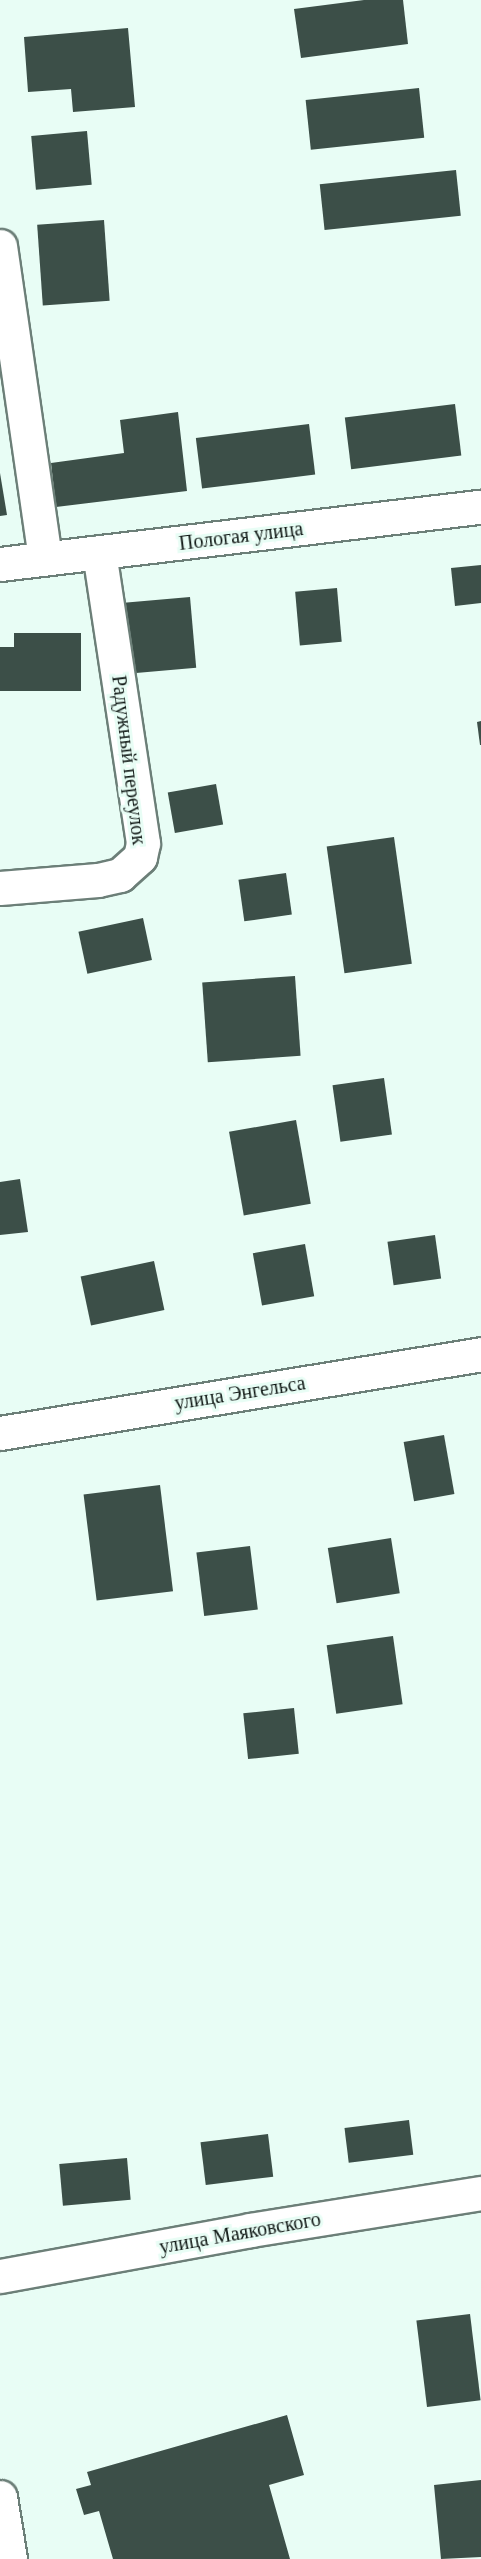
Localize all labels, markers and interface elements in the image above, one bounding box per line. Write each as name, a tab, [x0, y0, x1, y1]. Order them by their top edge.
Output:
street label: Пологая улица	[178, 516, 304, 556]
street label: Радужный переулок	[107, 674, 151, 846]
street label: улица Энгельса	[173, 1371, 307, 1415]
street label: улица Маяковского	[157, 2207, 323, 2259]

